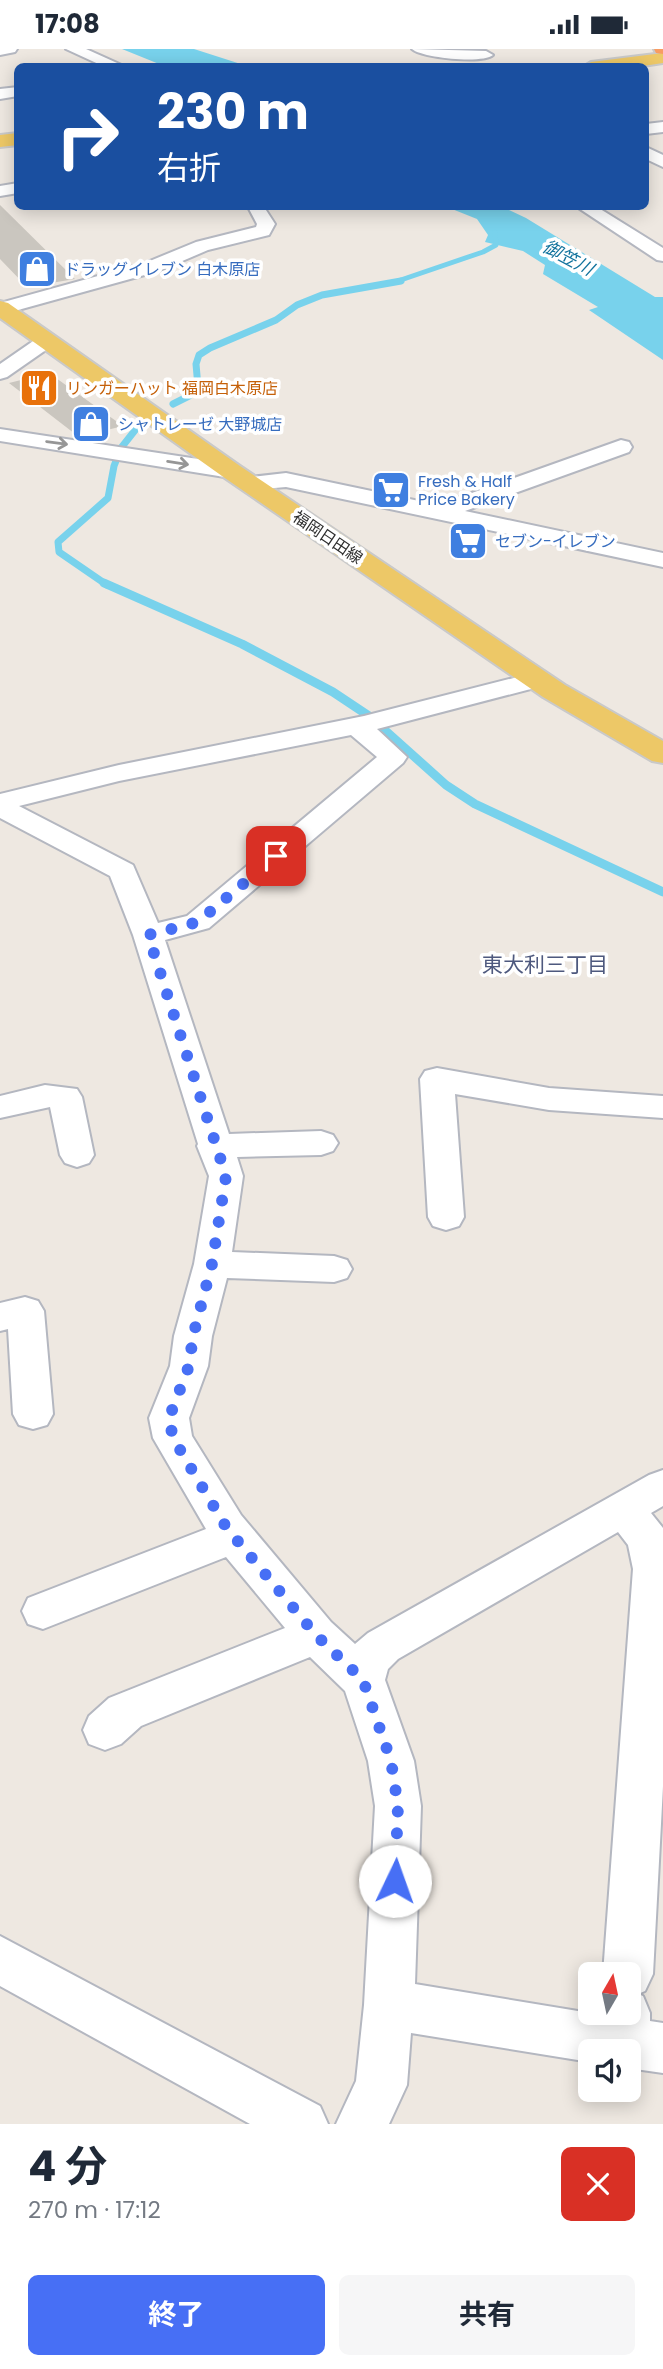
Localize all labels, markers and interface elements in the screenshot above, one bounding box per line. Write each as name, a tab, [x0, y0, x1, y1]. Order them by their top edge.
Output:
text: 17:08	[35, 6, 100, 42]
text: 230 m	[157, 78, 309, 146]
icon: right	[42, 91, 133, 182]
text: 右折	[157, 145, 221, 190]
water label: 御笠川	[539, 234, 600, 282]
shop icon: ドラッグイレブン 白木原店	[16, 248, 58, 290]
place label: ドラッグイレブン 白木原店	[64, 258, 260, 281]
restaurant icon: リンガーハット 福岡白木原店	[18, 367, 60, 409]
place label: リンガーハット 福岡白木原店	[66, 377, 278, 400]
shop icon: シャトレーゼ 大野城店	[70, 403, 112, 445]
place label: シャトレーゼ 大野城店	[118, 413, 282, 436]
one-way arrow	[45, 437, 67, 450]
one-way arrow	[166, 457, 189, 470]
supermarket icon: Fresh & Half Price Bakery	[370, 469, 412, 511]
place label: Fresh & Half Price Bakery	[418, 470, 515, 511]
street label: 福岡日田線	[288, 506, 367, 569]
supermarket icon: セブン-イレブン	[447, 520, 489, 562]
place label: セブン-イレブン	[495, 530, 616, 553]
pin	[246, 826, 306, 886]
icon: arrive	[257, 837, 295, 875]
district label: 東大利三丁目	[482, 950, 608, 979]
position arrow	[358, 1844, 432, 1918]
north arrow	[578, 1962, 640, 2025]
map controls	[578, 1962, 641, 2102]
button: sound	[578, 2039, 641, 2102]
text: 4 分	[28, 2137, 107, 2196]
button: close	[561, 2147, 635, 2221]
text: 270 m · 17:12	[28, 2194, 161, 2226]
button: 終了	[28, 2275, 325, 2355]
button: 共有	[339, 2275, 635, 2355]

